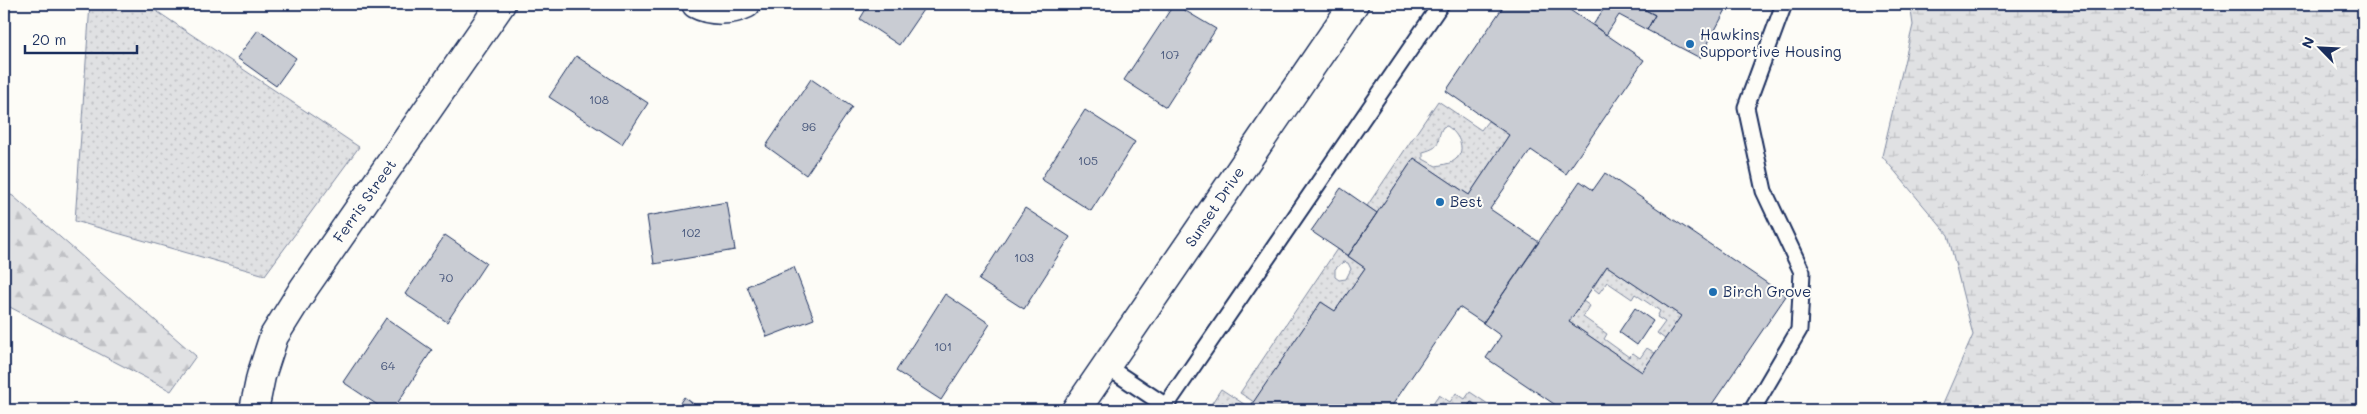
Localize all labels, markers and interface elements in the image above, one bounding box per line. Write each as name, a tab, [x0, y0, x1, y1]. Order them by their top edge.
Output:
scale bar	[25, 22, 138, 54]
north arrow	[2294, 22, 2344, 72]
place label: Hawkins Supportive Housing	[1700, 24, 1842, 61]
text: 20 m	[32, 29, 66, 49]
text: N	[2297, 34, 2319, 51]
marker: Hawkins Supportive Housing	[1684, 38, 1696, 50]
house number: 107	[1160, 46, 1180, 62]
house number: 108	[589, 91, 609, 107]
house number: 96	[802, 118, 816, 134]
house number: 105	[1078, 152, 1098, 168]
street label: Ferris Street	[328, 155, 400, 246]
street label: Sunset Drive	[1180, 162, 1248, 250]
place label: Best	[1450, 191, 1483, 211]
marker: Best	[1434, 196, 1446, 208]
house number: 102	[681, 224, 701, 240]
house number: 103	[1014, 249, 1034, 265]
house number: 70	[439, 269, 454, 285]
place label: Birch Grove	[1723, 281, 1811, 301]
marker: Birch Grove	[1707, 286, 1719, 298]
house number: 101	[934, 338, 952, 354]
house number: 64	[381, 357, 395, 373]

